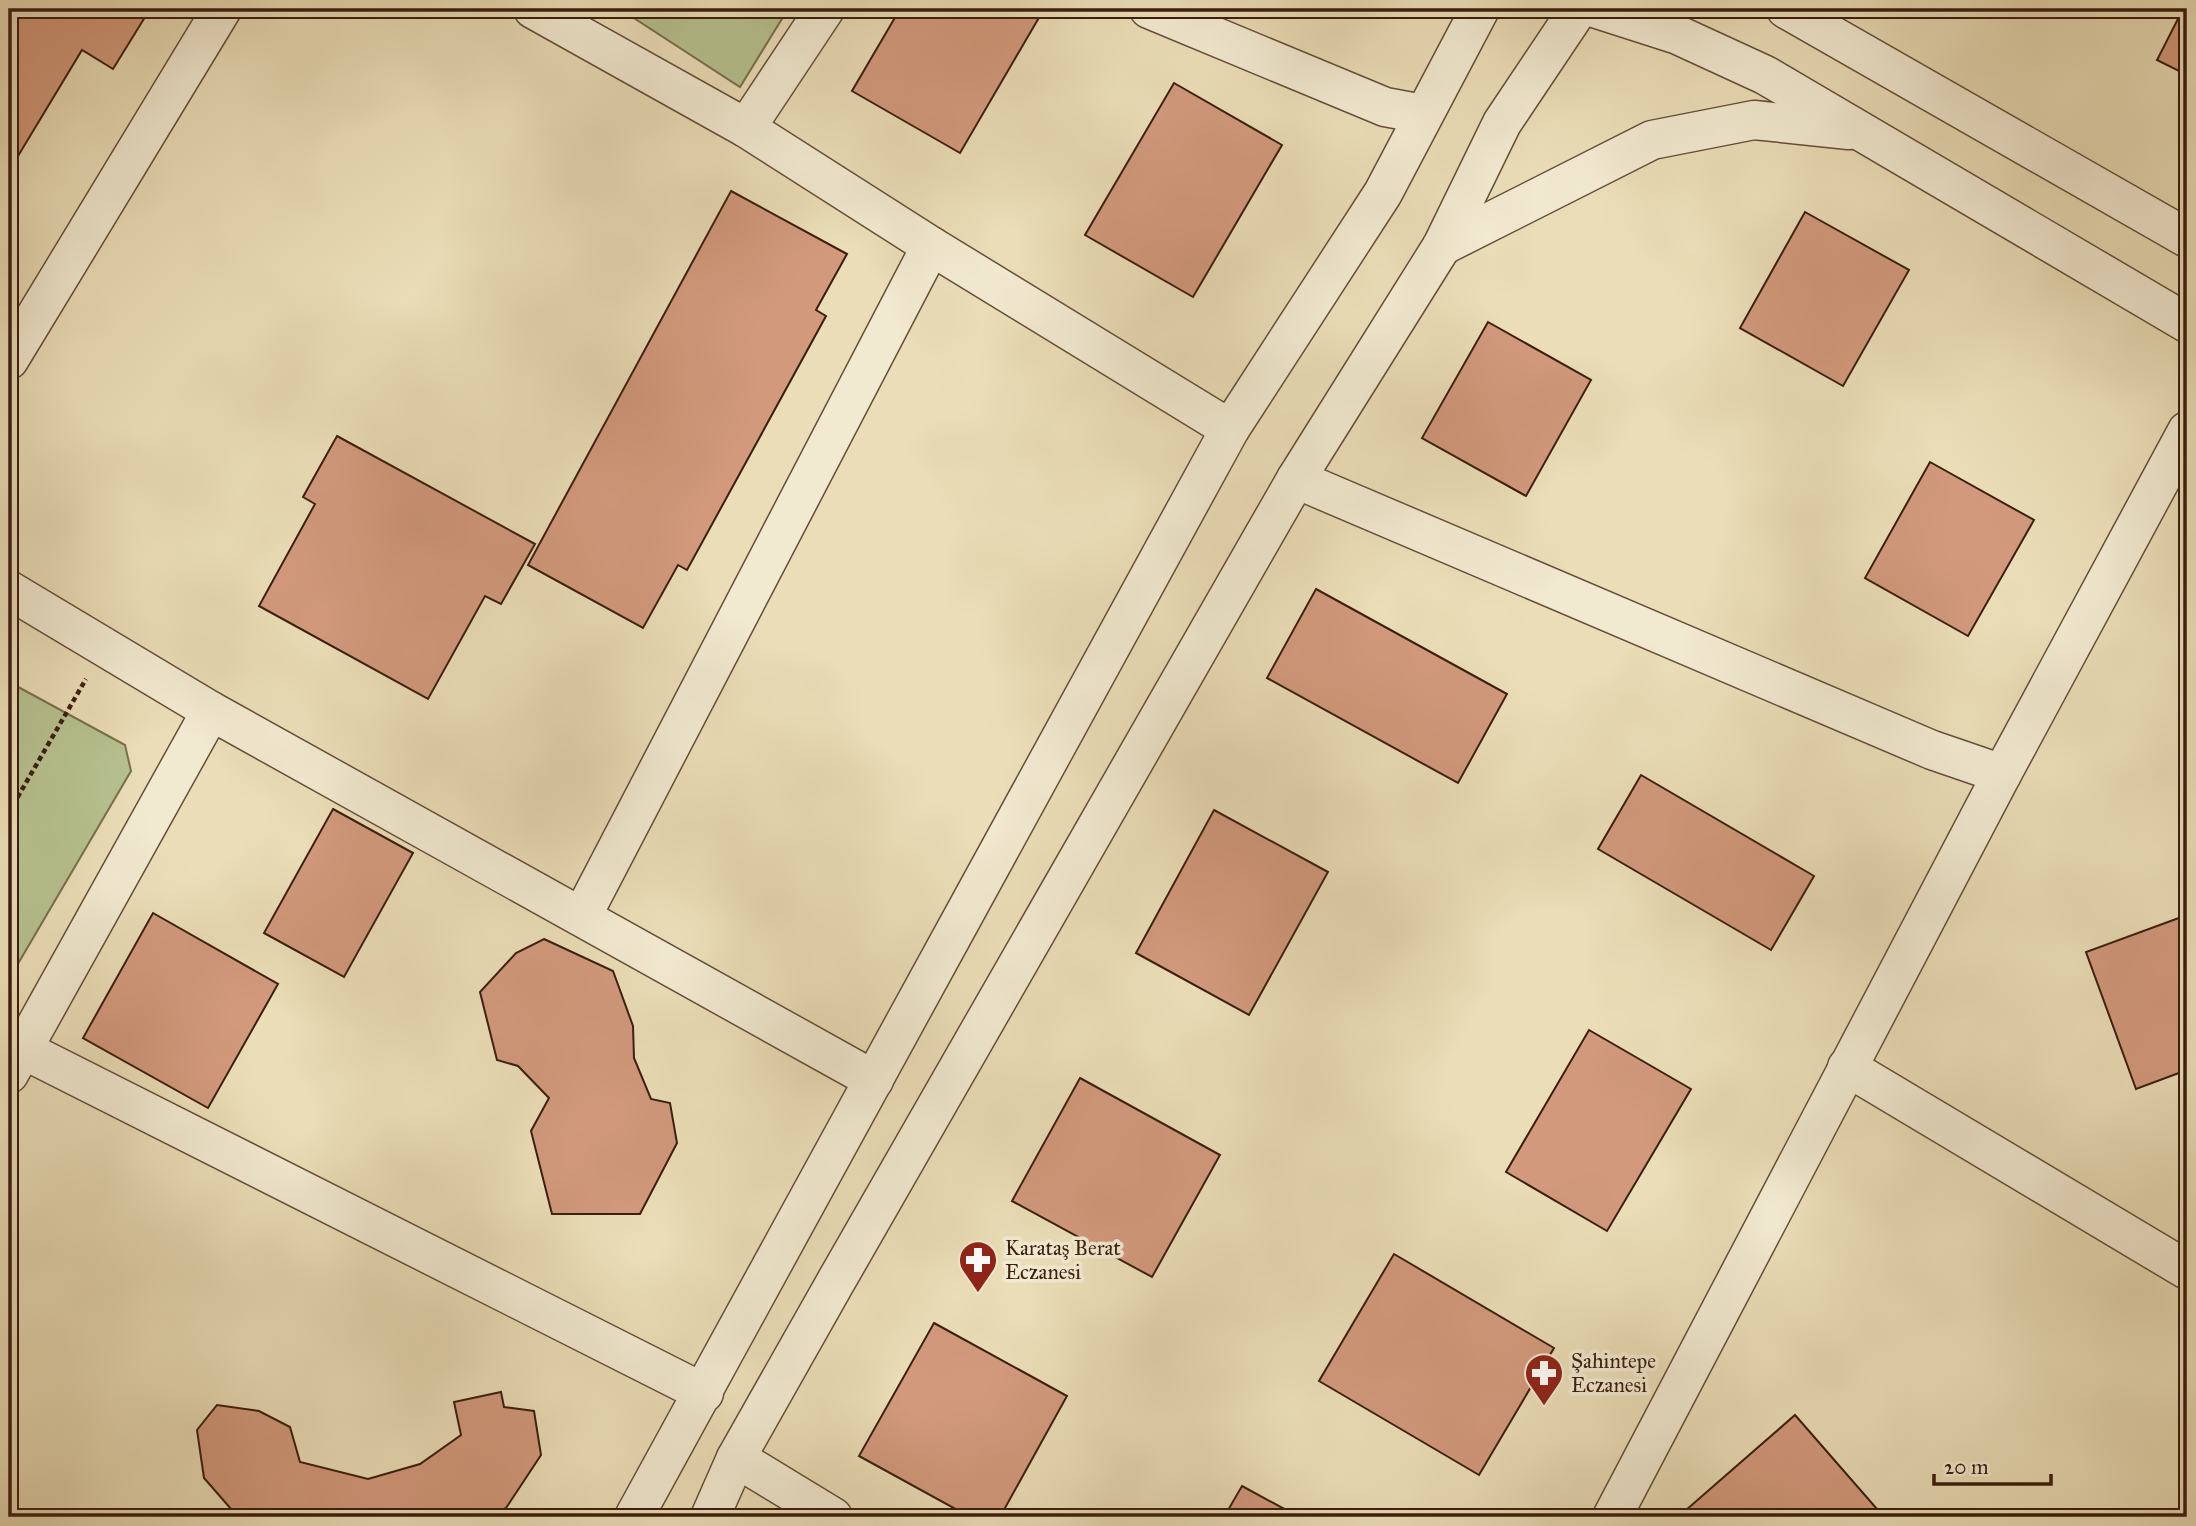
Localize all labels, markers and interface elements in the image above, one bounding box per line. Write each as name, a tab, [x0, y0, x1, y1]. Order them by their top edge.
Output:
place label: Karataş Berat Eczanesi	[1005, 1235, 1121, 1285]
pharmacy icon: Karataş Berat Eczanesi	[957, 1239, 999, 1294]
place label: Şahintepe Eczanesi	[1571, 1348, 1656, 1398]
pharmacy icon: Şahintepe Eczanesi	[1523, 1352, 1565, 1407]
scale bar	[1934, 1442, 2051, 1486]
text: 20 m	[1944, 1454, 1989, 1480]

